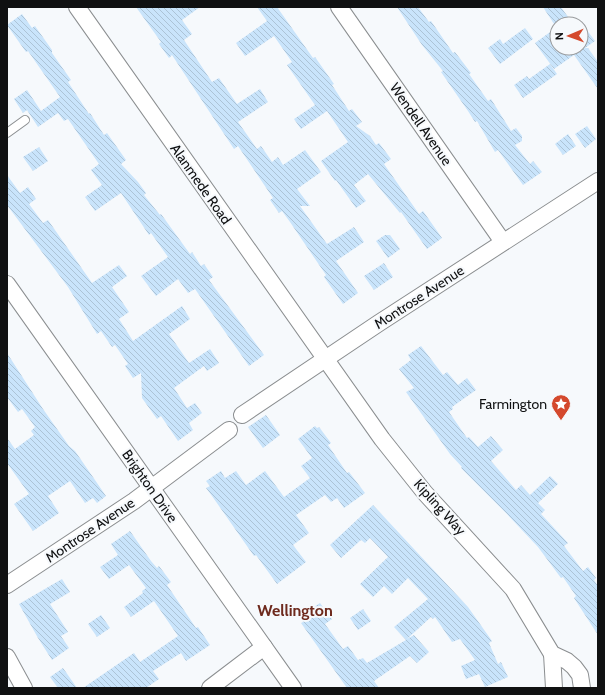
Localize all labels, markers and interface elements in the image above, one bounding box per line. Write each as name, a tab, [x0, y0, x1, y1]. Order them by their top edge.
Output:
north arrow	[549, 16, 589, 56]
text: N	[552, 32, 566, 40]
street label: Wendell Avenue	[386, 79, 456, 169]
street label: Alanmede Road	[167, 140, 235, 228]
street label: Montrose Avenue	[371, 261, 467, 333]
place icon: Farmington	[550, 393, 572, 421]
place label: Farmington	[479, 395, 547, 413]
street label: Brighton Drive	[118, 446, 182, 526]
street label: Kipling Way	[410, 475, 470, 539]
street label: Montrose Avenue	[42, 494, 138, 566]
district label: Wellington	[257, 601, 333, 620]

